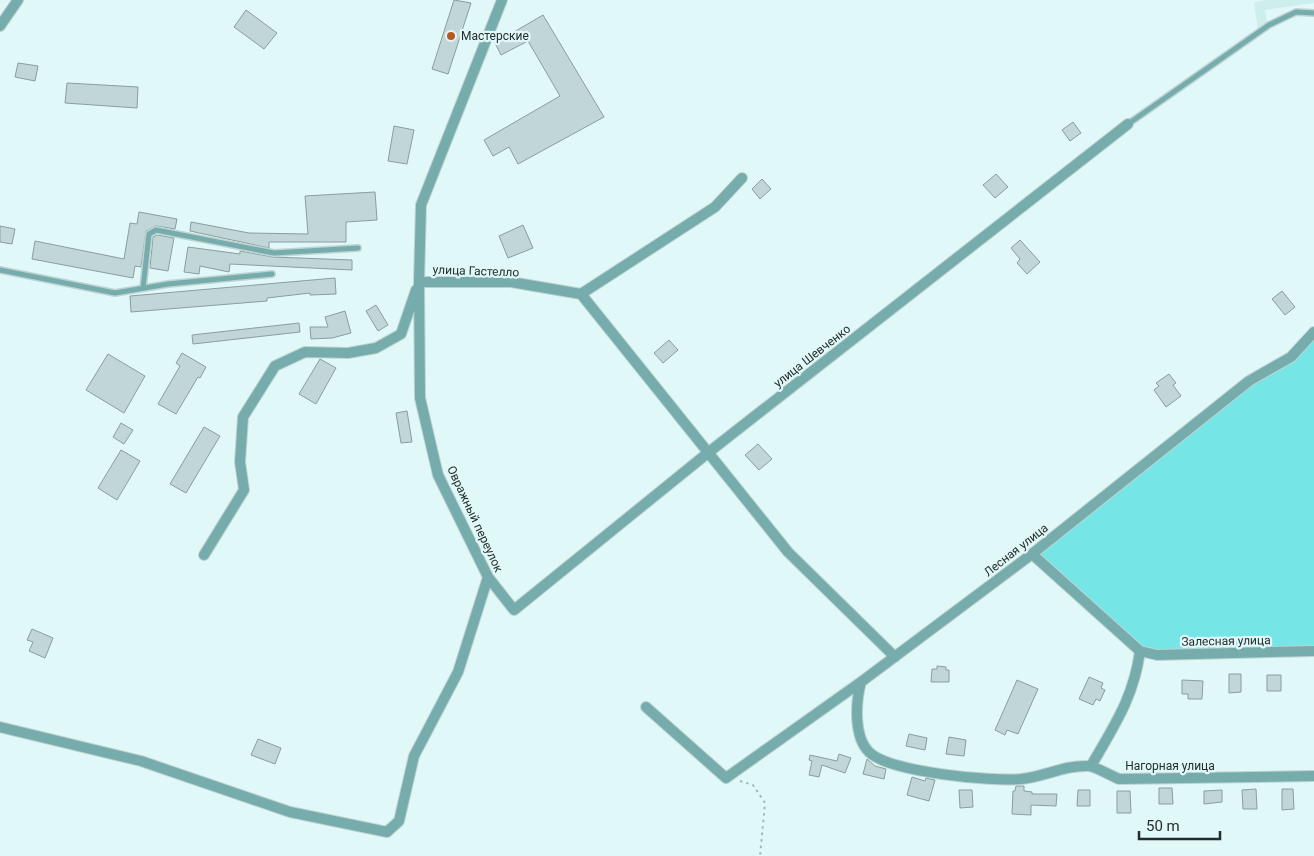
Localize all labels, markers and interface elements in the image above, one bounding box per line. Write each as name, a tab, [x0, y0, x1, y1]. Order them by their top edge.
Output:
place label: Мастерские	[461, 29, 529, 43]
marker: Мастерские	[445, 30, 457, 42]
street label: улица Гастелло	[433, 262, 520, 280]
street label: улица Шевченко	[771, 322, 853, 390]
street label: Овражный переулок	[444, 464, 506, 575]
street label: Лесная улица	[981, 521, 1051, 579]
street label: Залесная улица	[1181, 633, 1271, 649]
street label: Нагорная улица	[1125, 759, 1215, 773]
scale bar	[1139, 808, 1220, 840]
text: 50 m	[1146, 817, 1180, 835]

